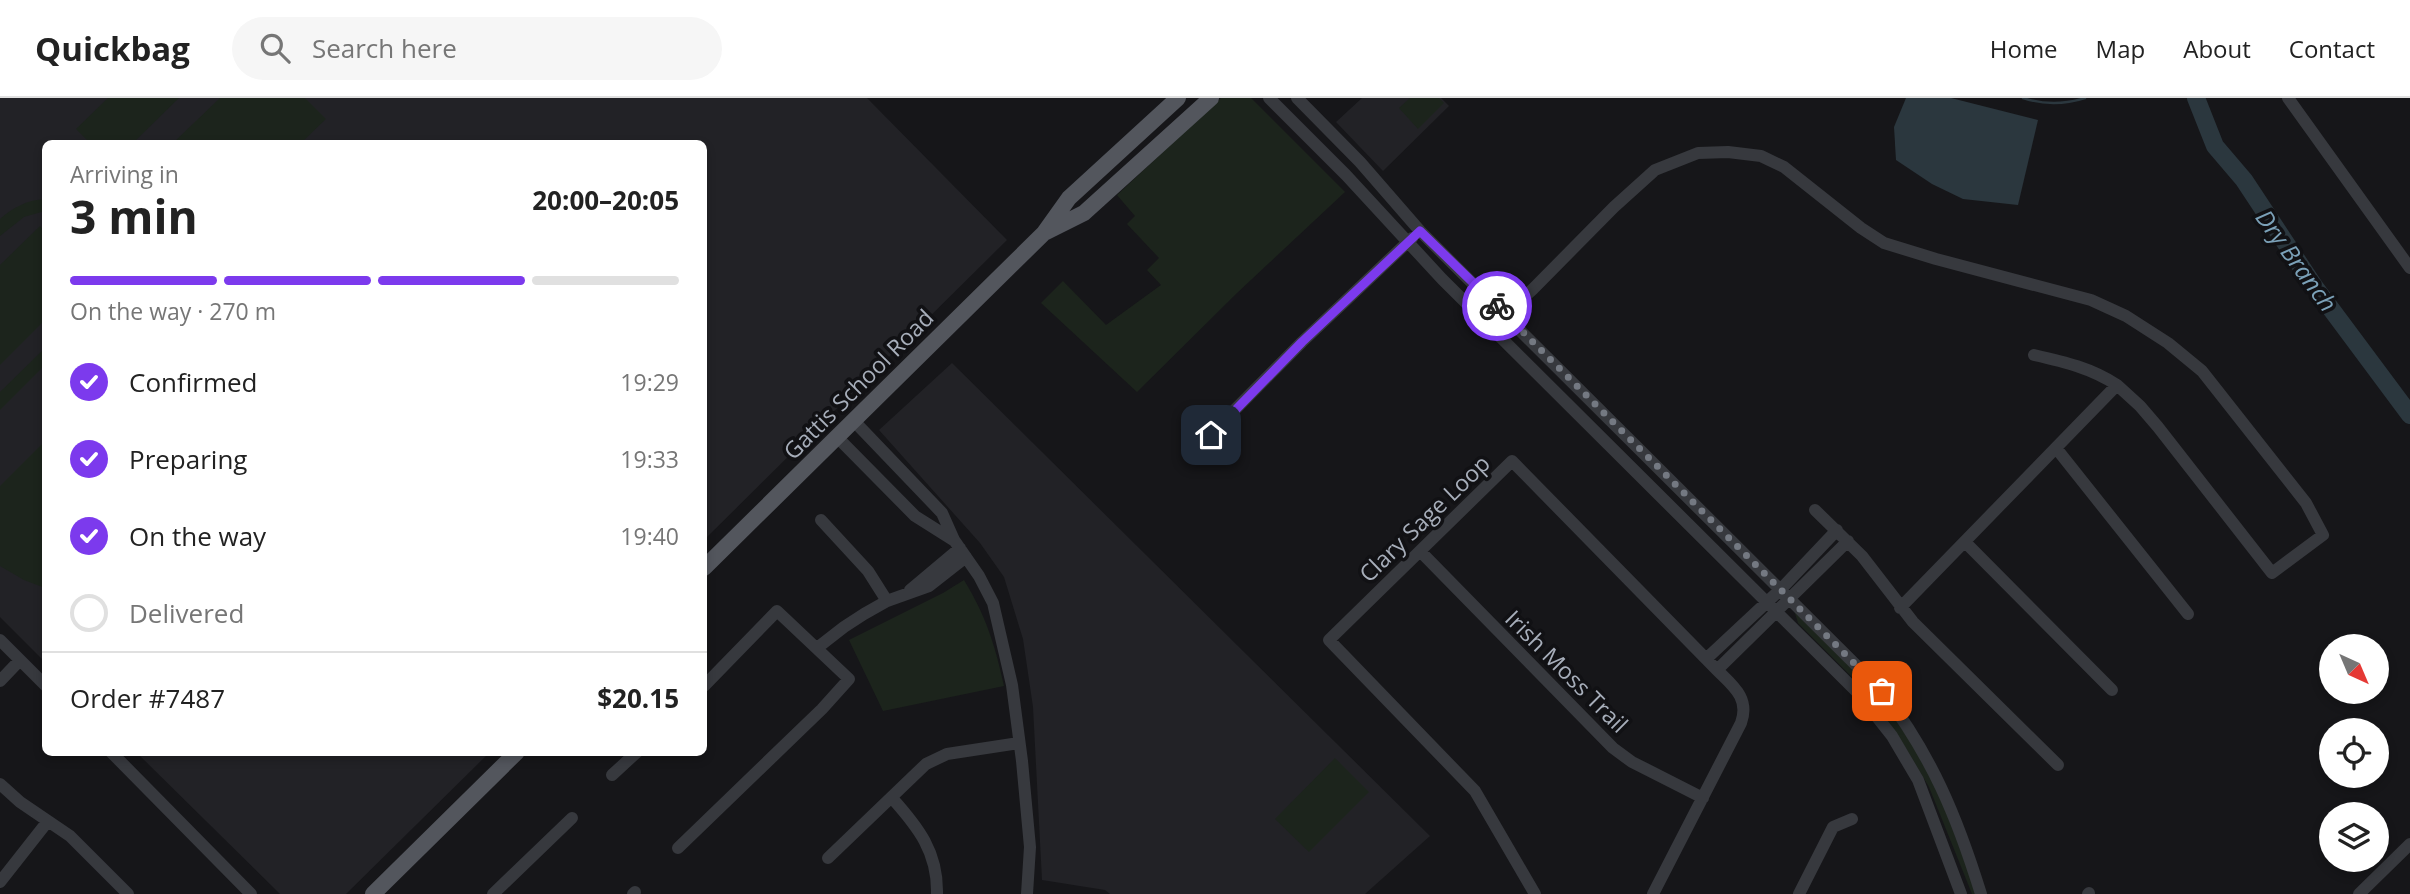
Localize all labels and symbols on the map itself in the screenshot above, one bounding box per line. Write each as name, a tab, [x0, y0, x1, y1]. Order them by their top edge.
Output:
water label: Dry Branch	[2249, 202, 2345, 318]
courier	[1462, 271, 1532, 341]
street label: Gattis School Road	[776, 302, 940, 466]
pin	[1181, 405, 1241, 465]
street label: Clary Sage Loop	[1352, 447, 1496, 589]
street label: Irish Moss Trail	[1499, 603, 1635, 739]
north arrow	[2319, 634, 2389, 704]
pin	[1852, 661, 1912, 721]

